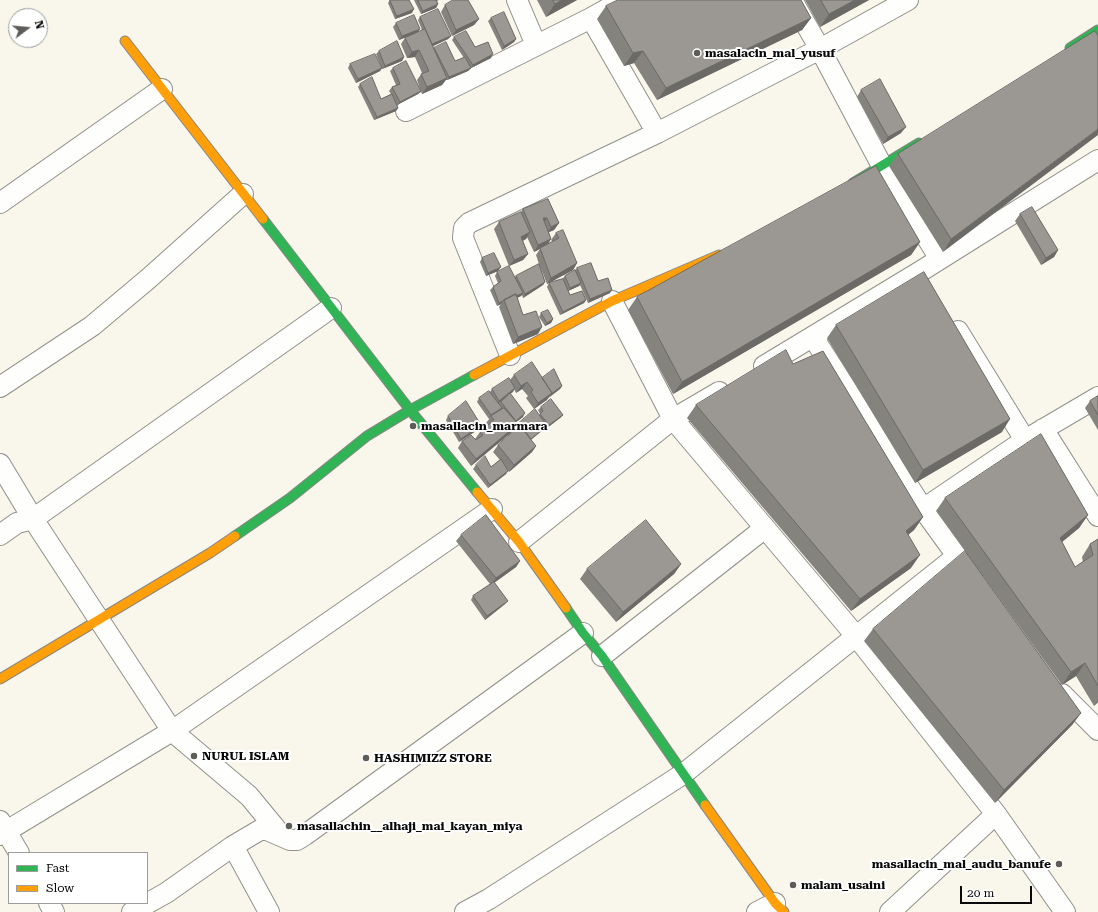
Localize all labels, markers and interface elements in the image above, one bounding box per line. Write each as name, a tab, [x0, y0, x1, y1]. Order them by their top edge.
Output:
north arrow	[8, 8, 48, 48]
text: N	[32, 19, 46, 31]
place label: masalacin_mal_yusuf	[705, 46, 835, 60]
marker: masalacin_mal_yusuf	[692, 48, 702, 58]
place label: masallacin_marmara	[421, 419, 548, 433]
marker: masallacin_marmara	[408, 421, 418, 431]
place label: NURUL ISLAM	[202, 749, 289, 763]
marker: NURUL ISLAM	[189, 751, 199, 761]
place label: HASHIMIZZ STORE	[374, 751, 492, 765]
marker: HASHIMIZZ STORE	[361, 753, 371, 763]
place label: masallachin__alhaji_mai_kayan_miya	[297, 819, 522, 833]
marker: masallachin__alhaji_mai_kayan_miya	[284, 821, 294, 831]
legend	[8, 852, 148, 904]
place label: masallacin_mal_audu_banufe	[872, 857, 1051, 871]
marker: masallacin_mal_audu_banufe	[1054, 859, 1064, 869]
text: Fast	[46, 861, 69, 875]
place label: malam_usaini	[801, 878, 885, 892]
scale bar	[962, 878, 1034, 904]
marker: malam_usaini	[788, 880, 798, 890]
text: Slow	[46, 881, 74, 895]
text: 20 m	[967, 886, 994, 900]

